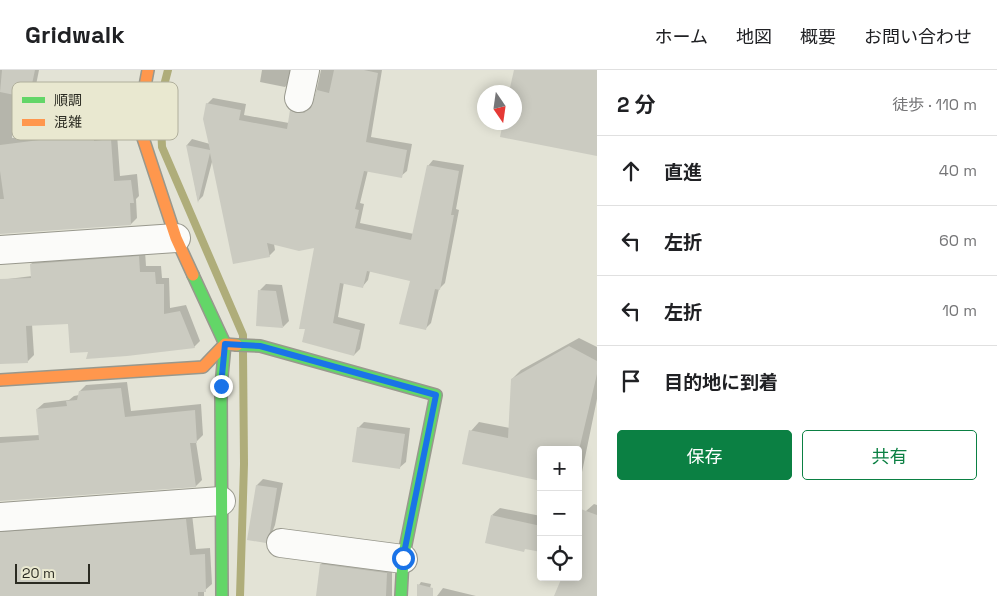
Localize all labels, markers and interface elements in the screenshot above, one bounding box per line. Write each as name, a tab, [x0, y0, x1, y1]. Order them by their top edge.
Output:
text: Gridwalk	[25, 19, 125, 50]
text: ホーム	[655, 25, 708, 48]
text: 地図	[736, 25, 772, 48]
text: 概要	[800, 25, 836, 48]
text: お問い合わせ	[864, 25, 972, 48]
legend	[12, 82, 178, 140]
north arrow	[477, 85, 522, 130]
text: 順調	[54, 91, 82, 109]
text: 2 分	[617, 91, 656, 118]
text: 徒歩 · 110 m	[892, 94, 977, 115]
text: 混雑	[54, 113, 82, 131]
icon: ahead	[617, 157, 645, 185]
text: 直進	[664, 160, 702, 185]
text: 40 m	[939, 160, 977, 181]
icon: left	[617, 227, 645, 255]
text: 左折	[664, 230, 702, 255]
text: 60 m	[939, 230, 977, 251]
icon: left	[617, 297, 645, 325]
text: 左折	[664, 300, 702, 325]
text: 10 m	[942, 300, 977, 321]
icon: arrive	[617, 367, 645, 395]
text: 目的地に到着	[664, 370, 778, 395]
route end	[210, 375, 233, 398]
button: 保存	[617, 430, 792, 480]
button: 共有	[802, 430, 977, 480]
map controls	[537, 446, 582, 581]
button: +	[537, 446, 582, 491]
button: −	[537, 491, 582, 536]
button: locate	[537, 536, 582, 581]
route start	[392, 547, 415, 570]
scale bar	[15, 561, 90, 584]
text: 20 m	[22, 564, 55, 582]

